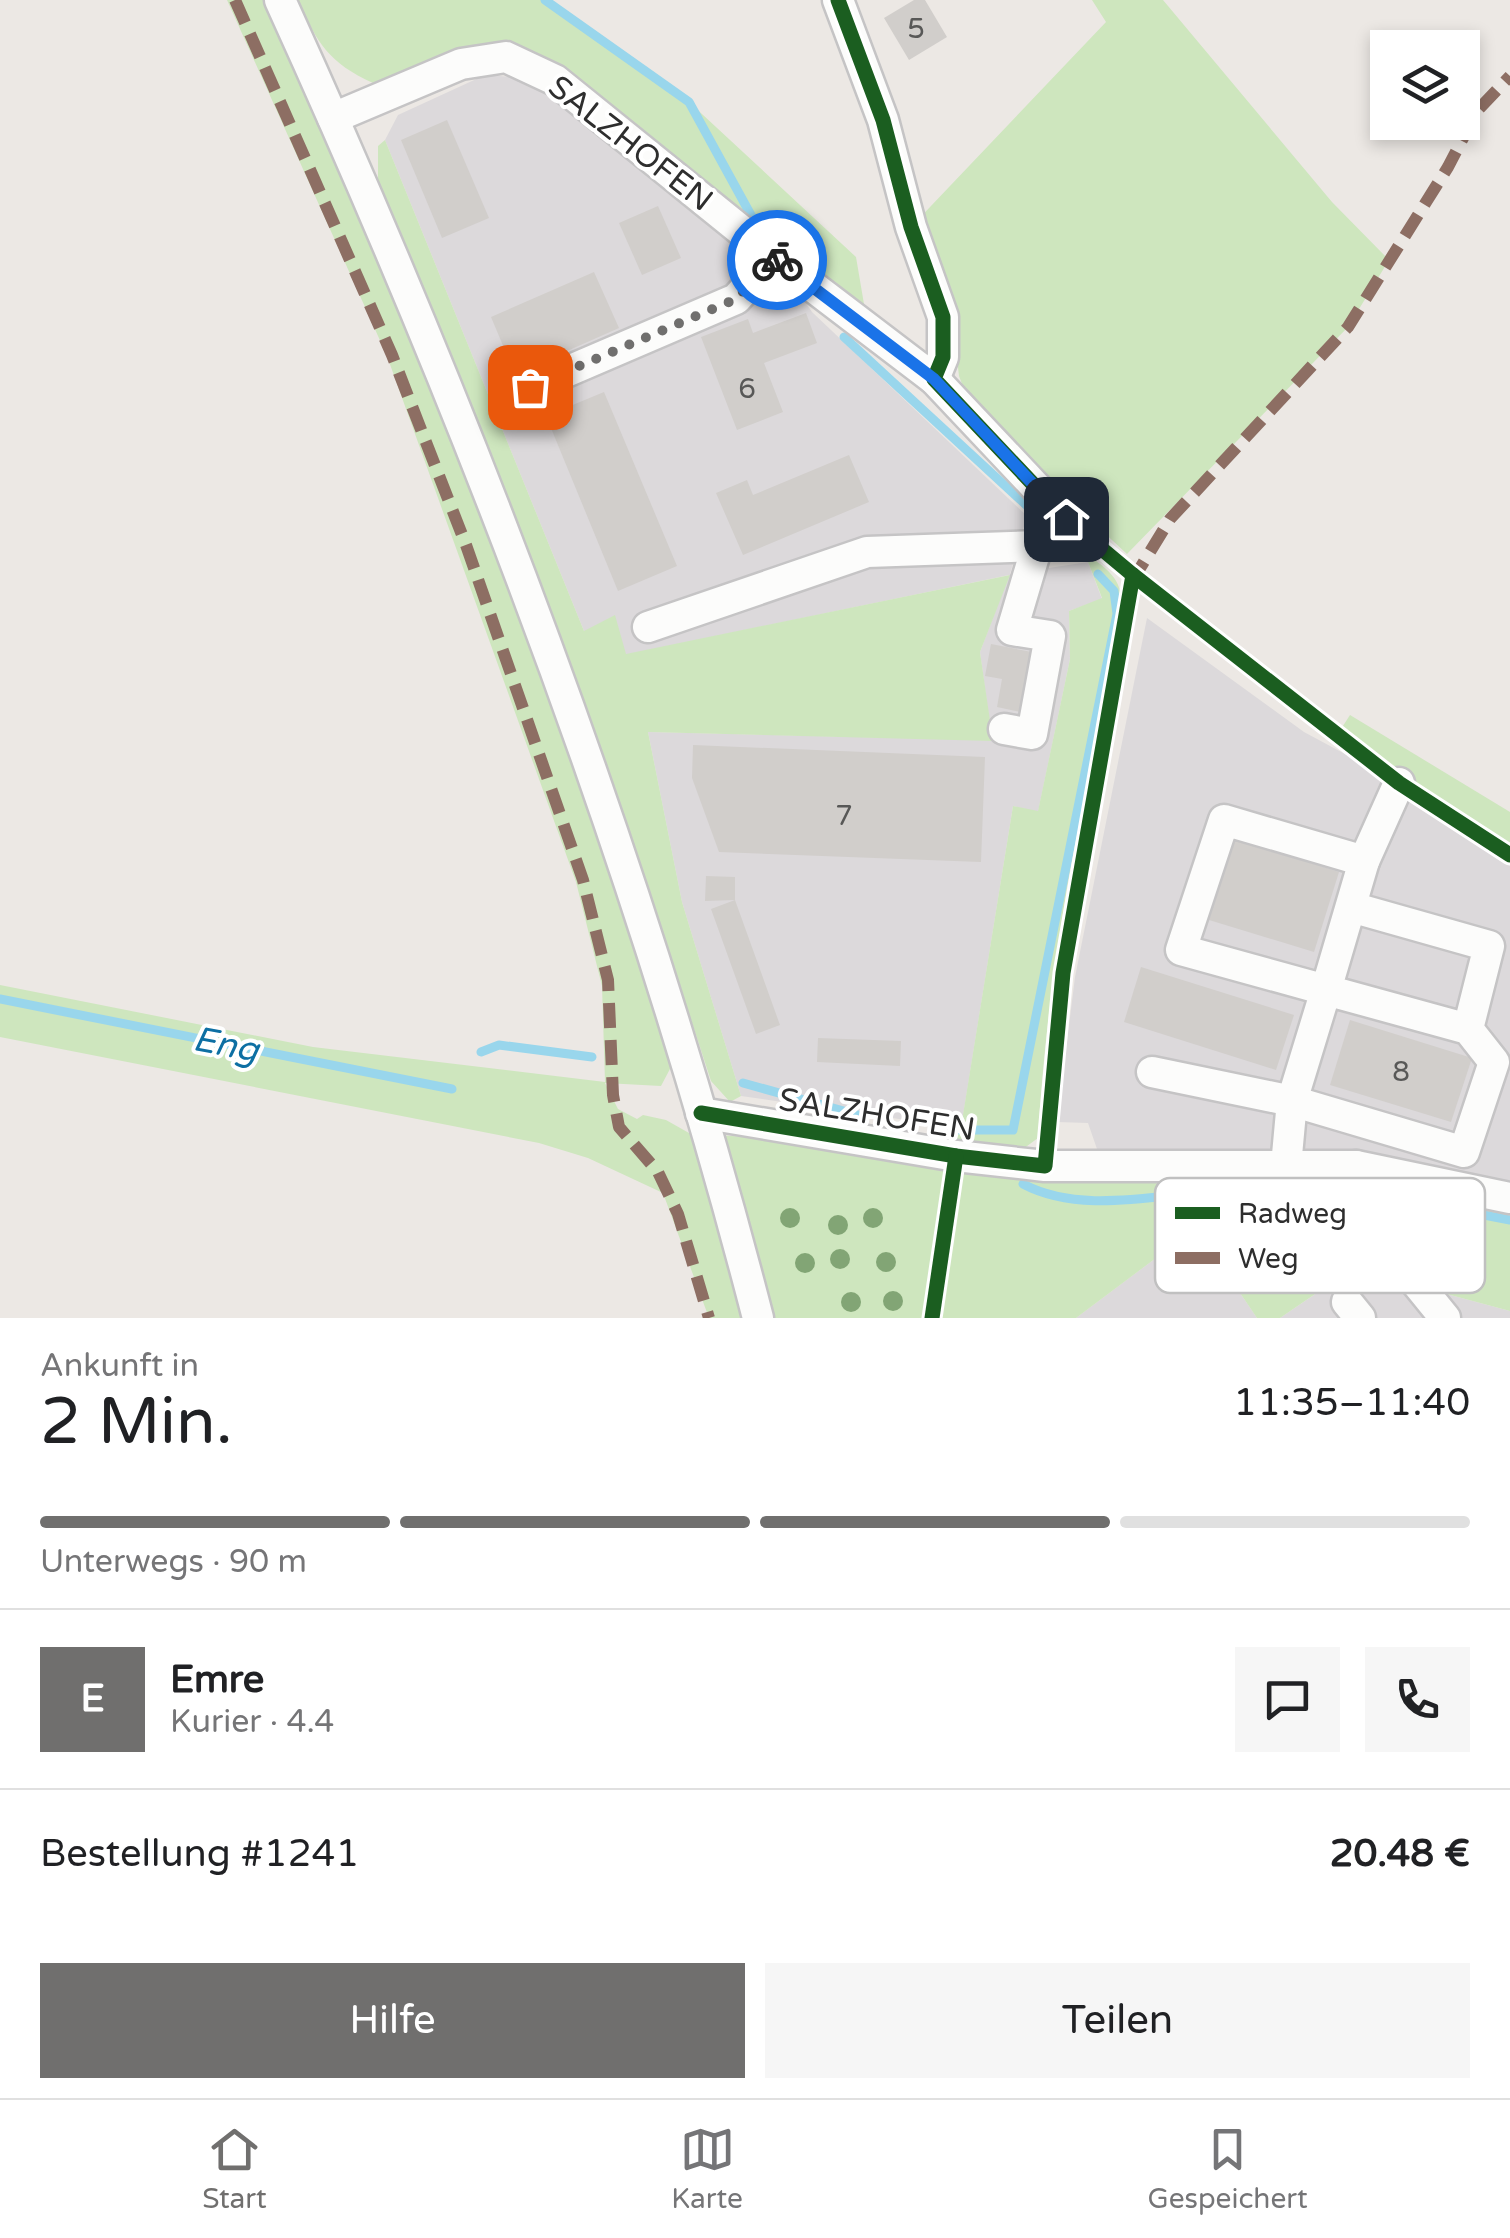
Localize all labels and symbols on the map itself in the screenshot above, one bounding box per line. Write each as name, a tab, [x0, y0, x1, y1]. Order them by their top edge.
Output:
house number: 5	[907, 12, 925, 46]
street label: SALZHOFEN	[541, 68, 720, 220]
courier	[727, 210, 827, 310]
pin	[488, 345, 573, 430]
house number: 6	[738, 372, 756, 406]
pin	[1024, 477, 1109, 562]
house number: 7	[835, 799, 853, 833]
water label: Eng	[190, 1018, 264, 1072]
house number: 8	[1392, 1055, 1410, 1089]
street label: SALZHOFEN	[776, 1081, 978, 1149]
legend	[1155, 1178, 1485, 1293]
text: Radweg	[1238, 1197, 1347, 1231]
text: Weg	[1238, 1242, 1299, 1276]

